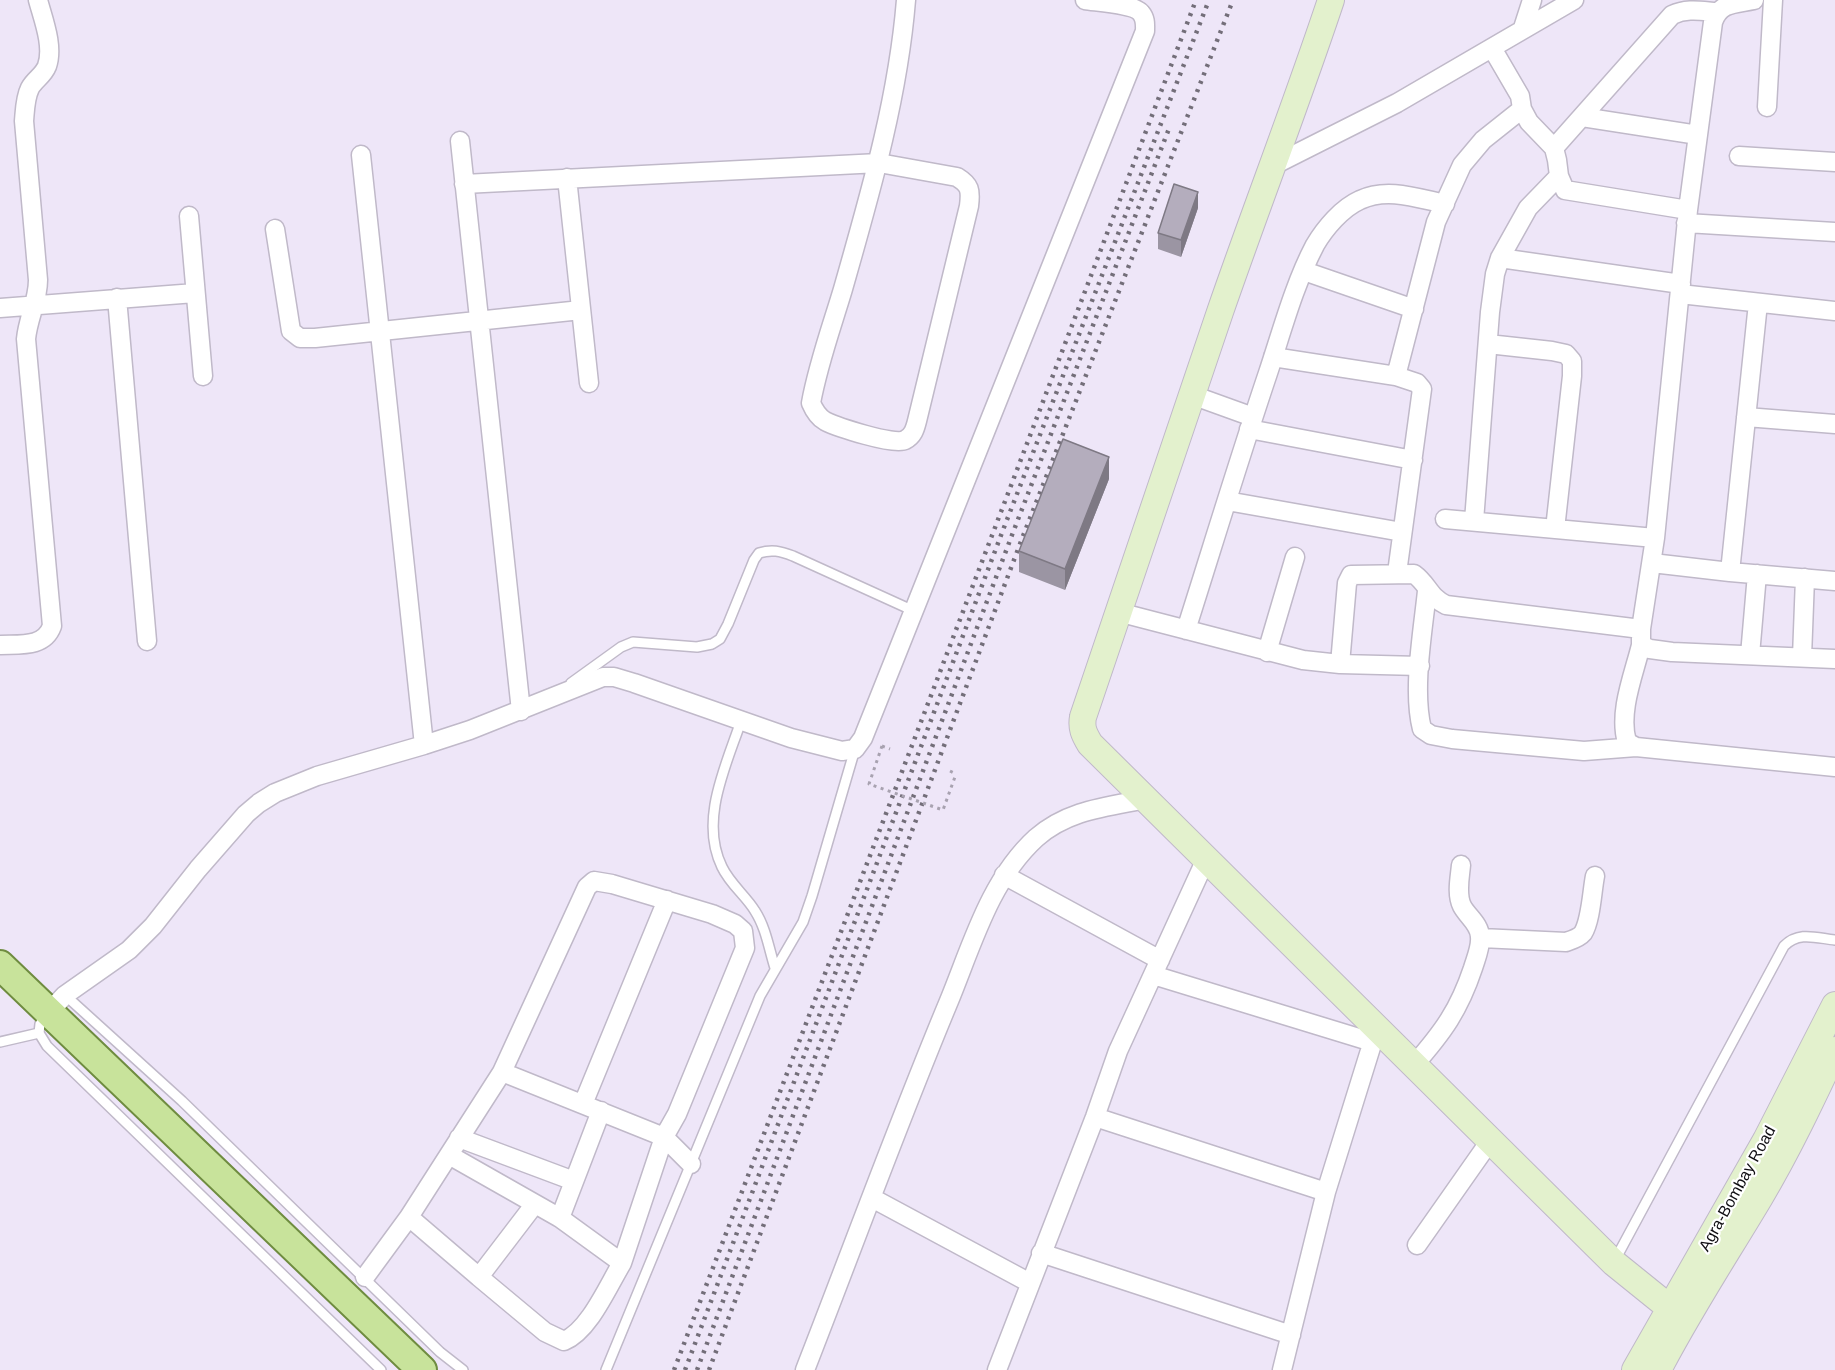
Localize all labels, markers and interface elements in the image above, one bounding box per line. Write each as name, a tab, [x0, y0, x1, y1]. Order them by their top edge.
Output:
street label: Agra-Bombay Road	[1696, 1123, 1780, 1255]

